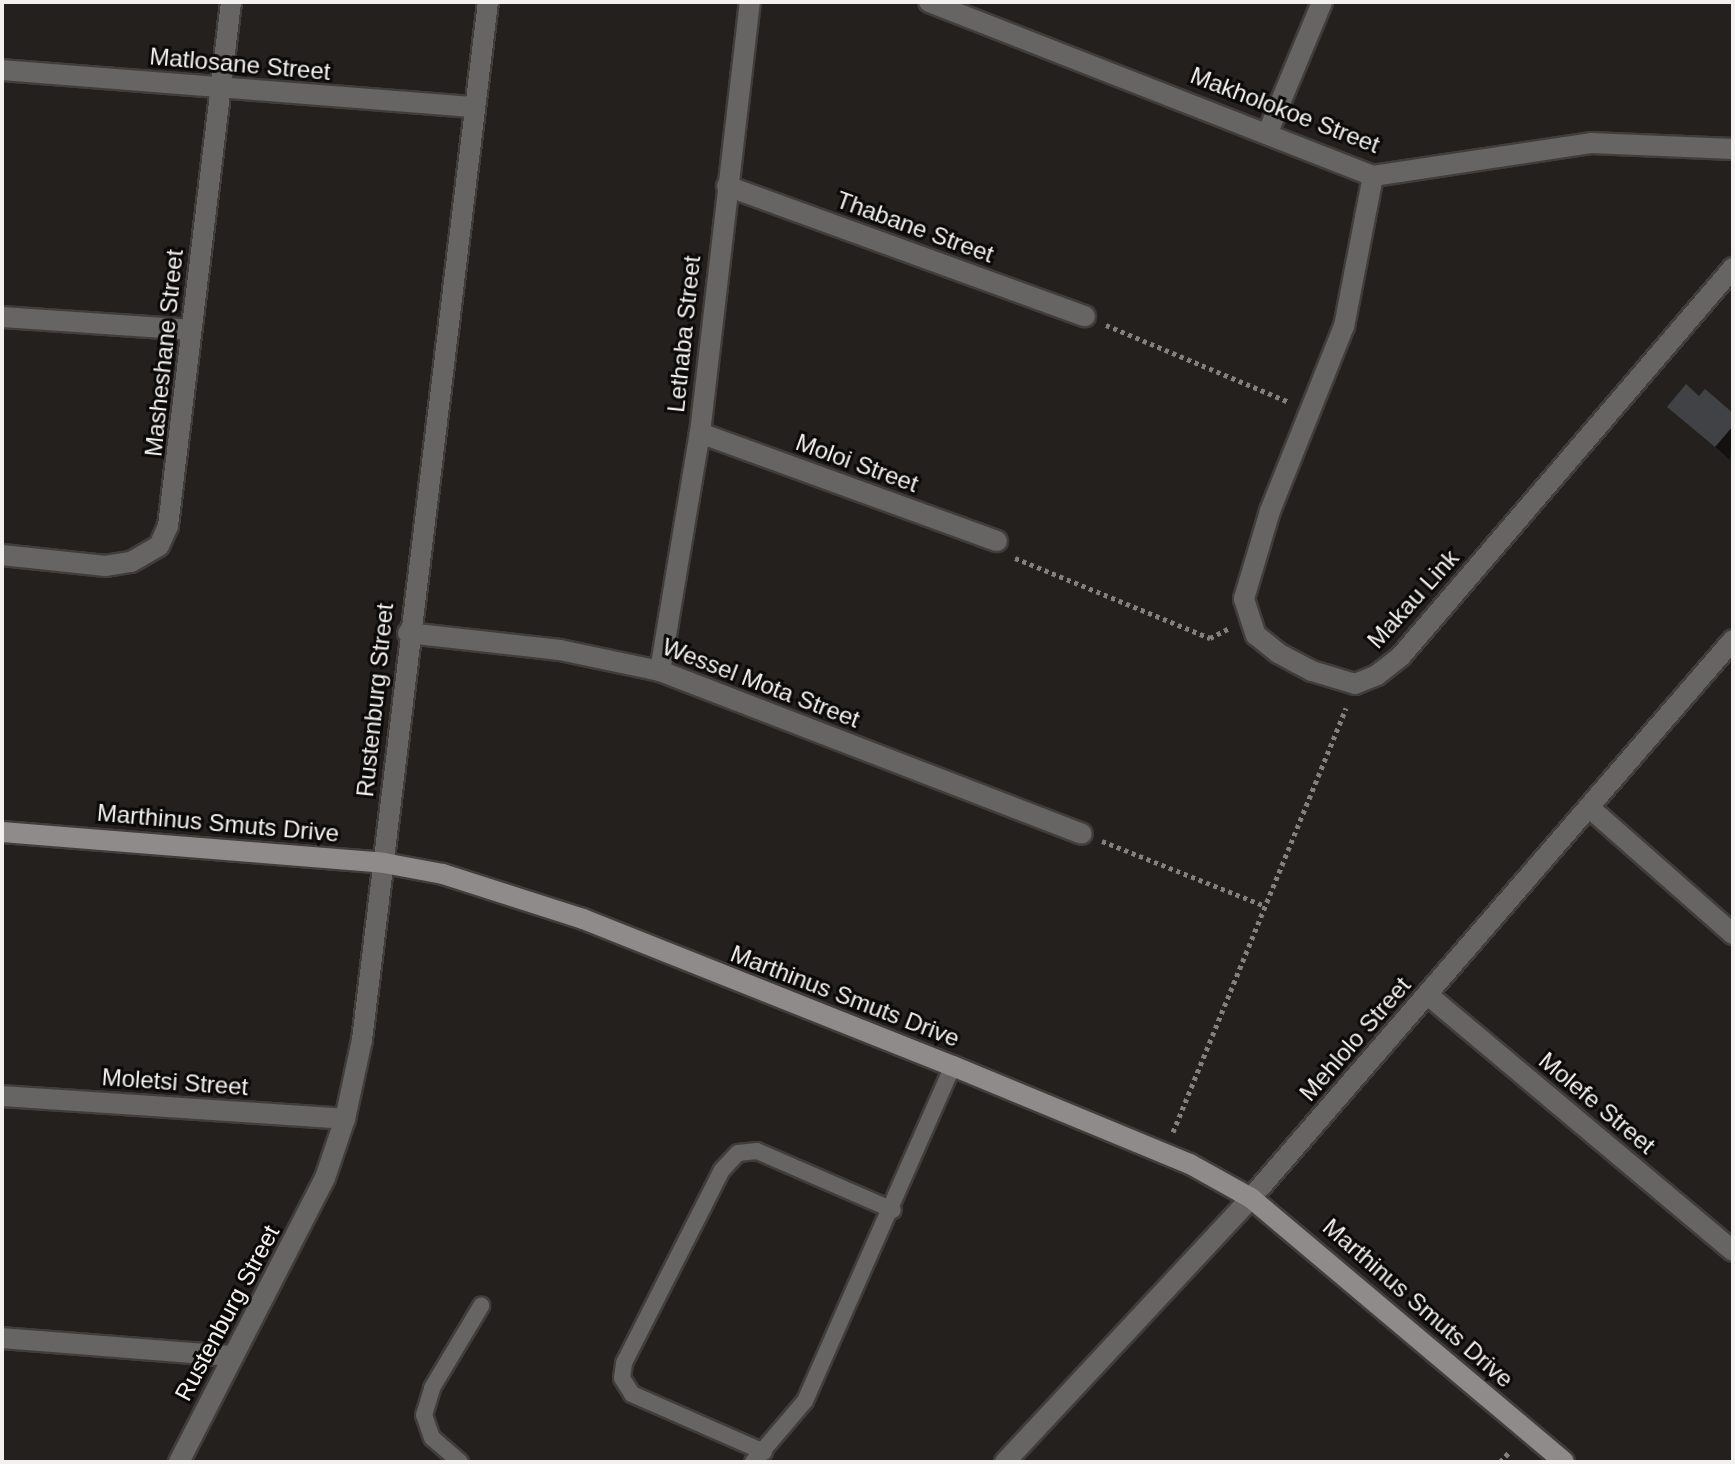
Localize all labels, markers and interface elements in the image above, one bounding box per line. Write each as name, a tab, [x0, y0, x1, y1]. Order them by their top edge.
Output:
street label: Matlosane Street	[148, 42, 332, 86]
street label: Makholokoe Street	[1186, 61, 1384, 159]
street label: Thabane Street	[832, 185, 998, 269]
street label: Masheshane Street	[139, 248, 189, 458]
street label: Lethaba Street	[661, 254, 707, 414]
street label: Moloi Street	[792, 428, 922, 498]
street label: Makau Link	[1361, 544, 1465, 654]
street label: Rustenburg Street	[350, 602, 400, 798]
street label: Wessel Mota Street	[658, 632, 864, 734]
street label: Marthinus Smuts Drive	[96, 798, 340, 848]
street label: Marthinus Smuts Drive	[727, 939, 963, 1053]
street label: Mehlolo Street	[1293, 971, 1417, 1107]
street label: Molefe Street	[1533, 1046, 1661, 1160]
street label: Moletsi Street	[101, 1063, 249, 1101]
street label: Marthinus Smuts Drive	[1317, 1213, 1519, 1393]
street label: Rustenburg Street	[169, 1220, 285, 1406]

